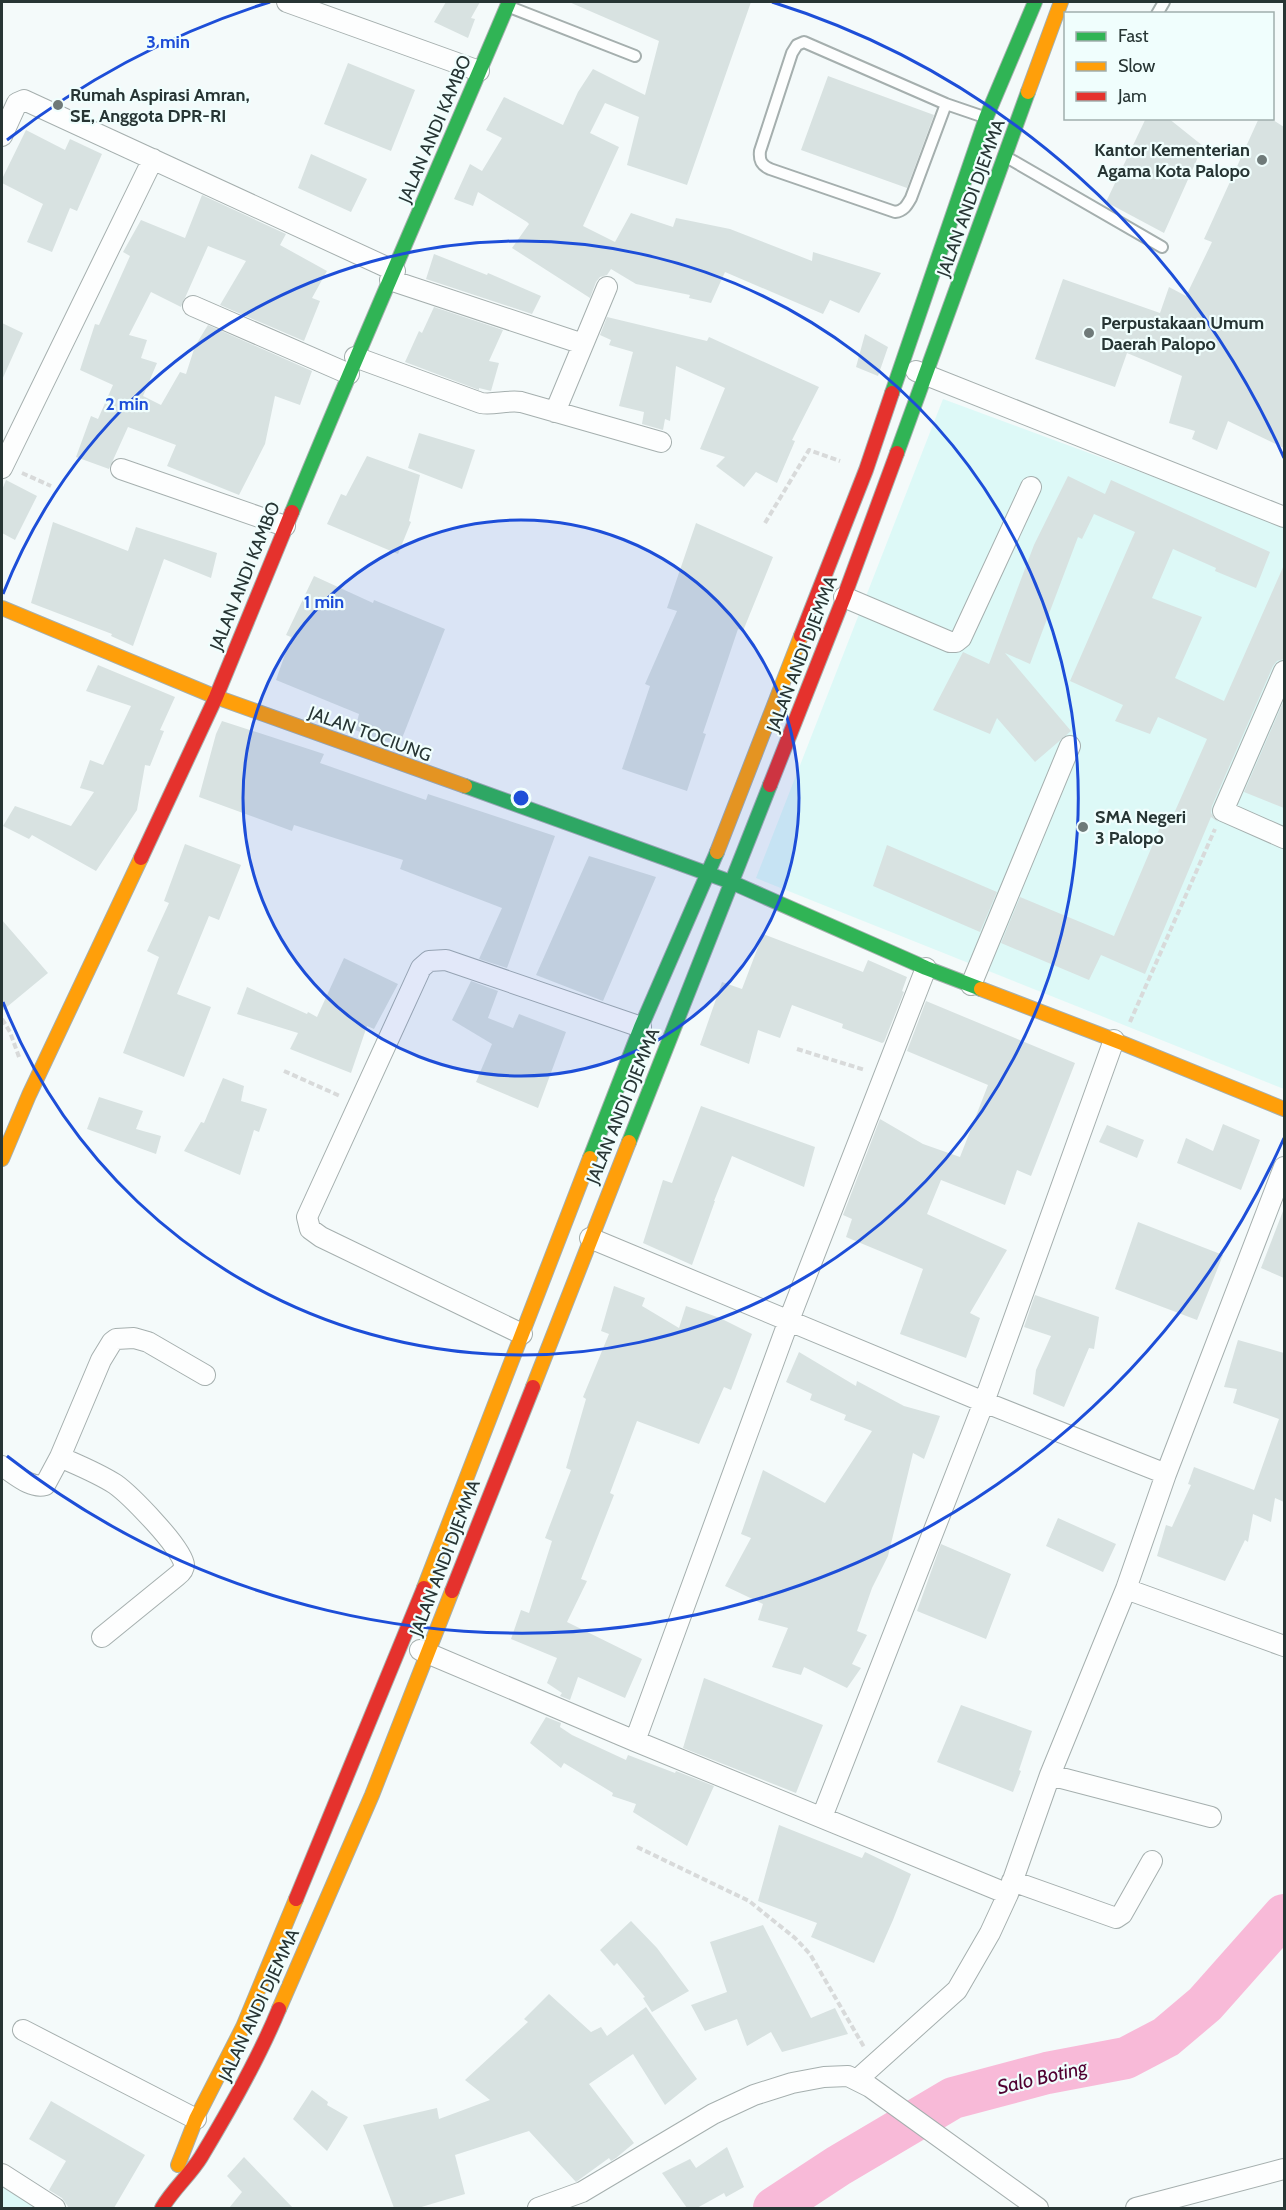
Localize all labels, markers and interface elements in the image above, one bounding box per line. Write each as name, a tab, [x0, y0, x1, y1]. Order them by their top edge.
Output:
legend	[1064, 12, 1274, 120]
text: Fast	[1118, 25, 1149, 47]
text: 3 min	[146, 31, 190, 53]
street label: JALAN ANDI KAMBO	[394, 52, 476, 207]
text: Slow	[1118, 55, 1155, 77]
place label: Rumah Aspirasi Amran, SE, Anggota DPR-RI	[70, 84, 250, 127]
text: Jam	[1117, 85, 1147, 107]
marker: Rumah Aspirasi Amran, SE, Anggota DPR-RI	[51, 98, 65, 112]
street label: JALAN ANDI DJEMMA	[932, 116, 1010, 281]
place label: Kantor Kementerian Agama Kota Palopo	[1094, 139, 1250, 182]
marker: Kantor Kementerian Agama Kota Palopo	[1255, 153, 1269, 167]
place label: Perpustakaan Umum Daerah Palopo	[1101, 312, 1264, 355]
marker: Perpustakaan Umum Daerah Palopo	[1082, 326, 1096, 340]
text: 2 min	[105, 393, 149, 415]
street label: JALAN ANDI KAMBO	[205, 498, 285, 654]
street label: JALAN ANDI DJEMMA	[762, 573, 842, 736]
text: 1 min	[304, 591, 344, 613]
street label: JALAN TOCIUNG	[305, 701, 434, 766]
centre of rings	[511, 788, 531, 808]
place label: SMA Negeri 3 Palopo	[1095, 806, 1186, 849]
marker: SMA Negeri 3 Palopo	[1076, 820, 1090, 834]
street label: JALAN ANDI DJEMMA	[581, 1025, 664, 1188]
street label: JALAN ANDI DJEMMA	[405, 1477, 485, 1640]
street label: JALAN ANDI DJEMMA	[214, 1925, 304, 2086]
water label: Salo Boting	[995, 2055, 1090, 2099]

